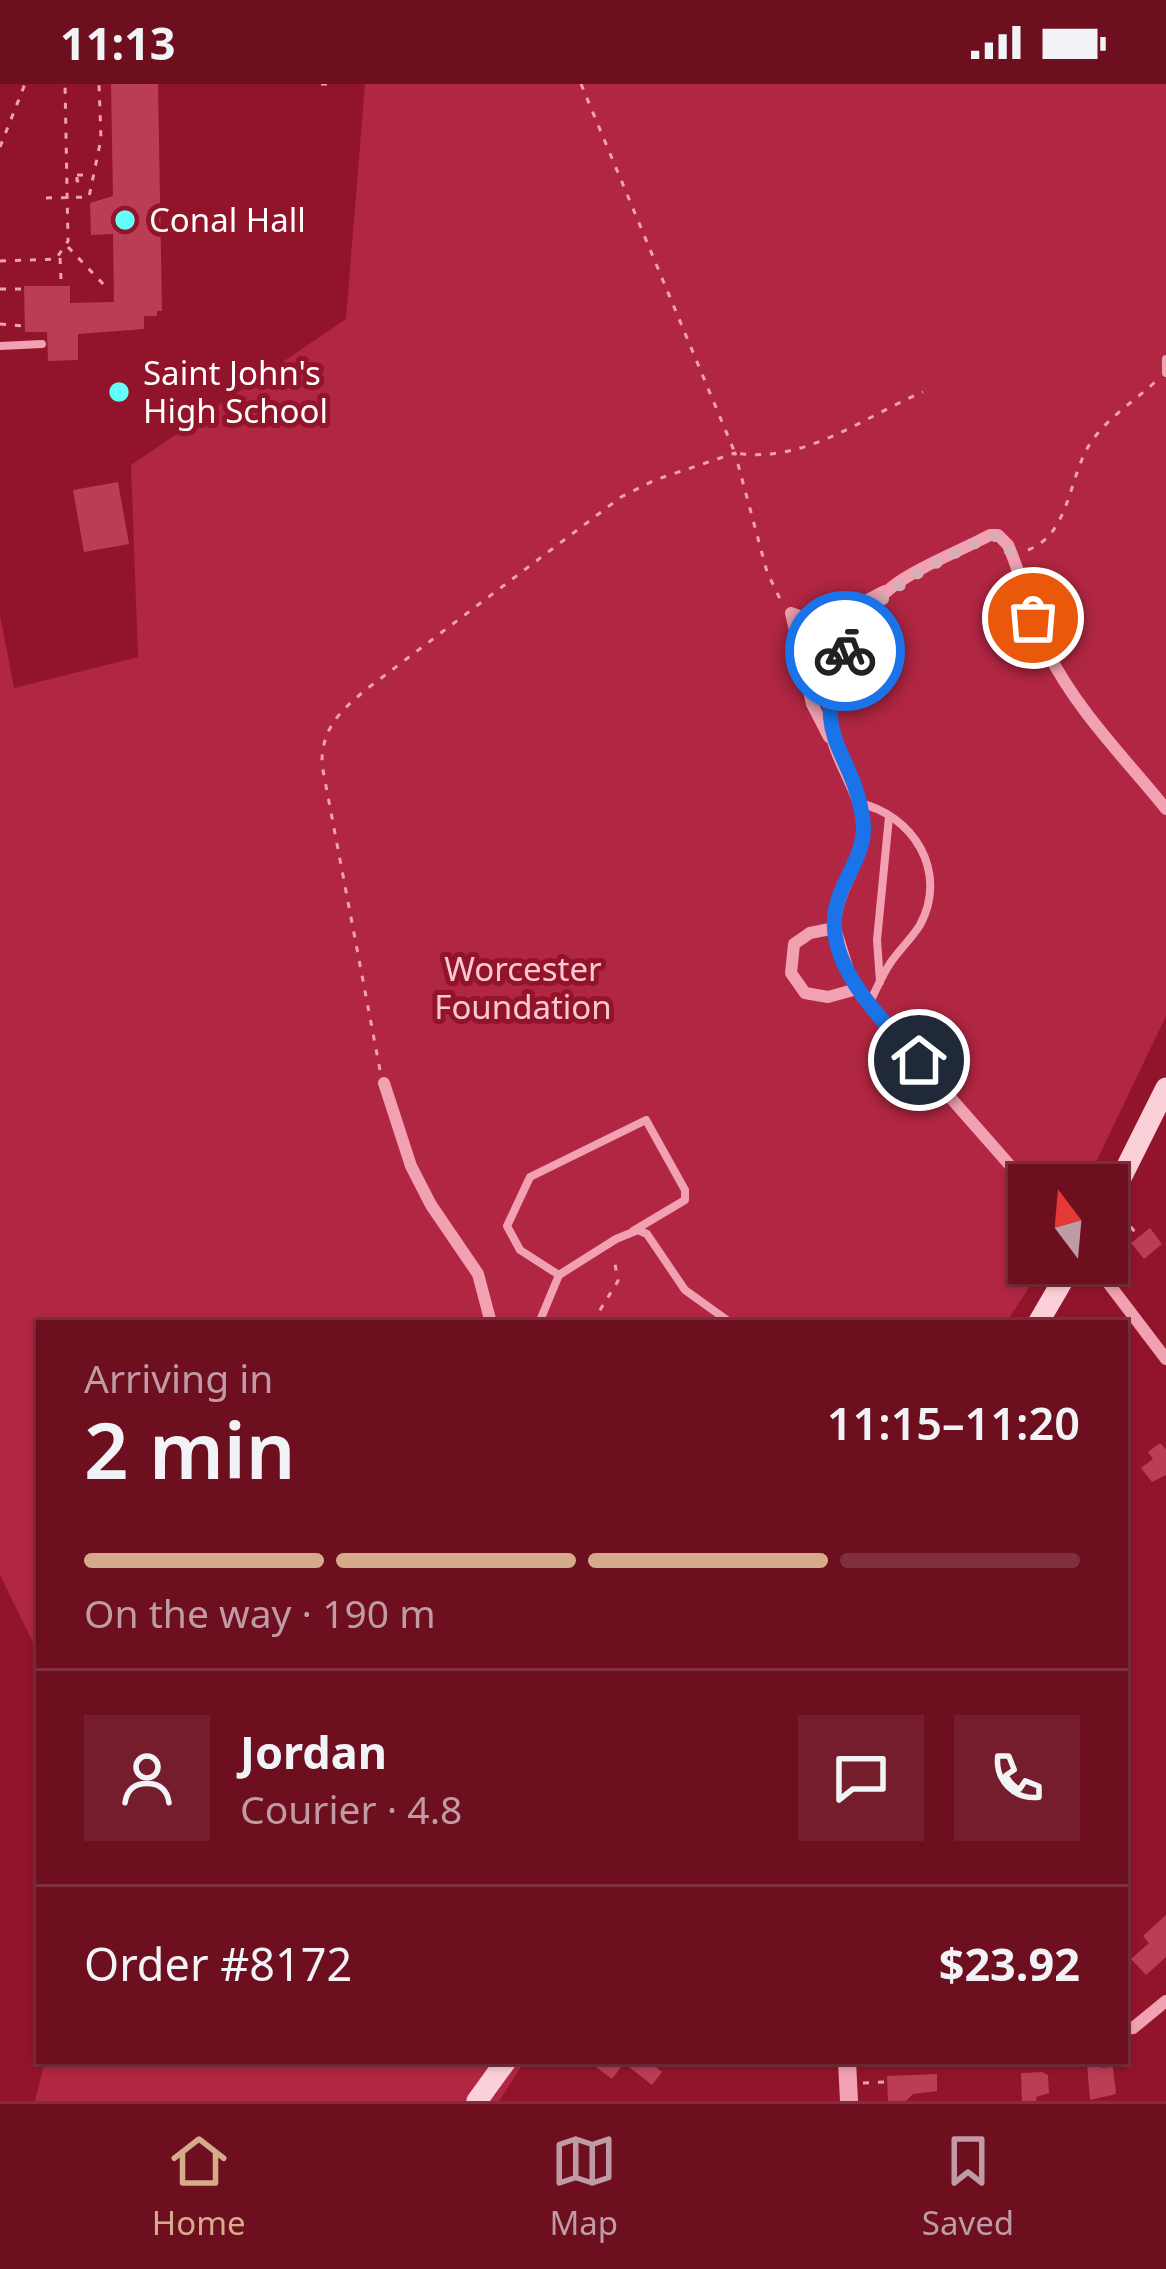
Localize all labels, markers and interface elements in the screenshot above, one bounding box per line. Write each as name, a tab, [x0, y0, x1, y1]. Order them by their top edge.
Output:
text: 11:13	[60, 12, 176, 73]
place label: Conal Hall	[149, 197, 306, 242]
marker: Conal Hall	[112, 207, 138, 233]
place label: Saint John's High School	[143, 350, 328, 433]
marker: Saint John's High School	[106, 379, 132, 405]
pin	[982, 567, 1084, 669]
icon: bag	[1000, 585, 1066, 651]
courier	[785, 591, 905, 711]
icon: bike	[812, 618, 878, 684]
park label: Worcester Foundation	[434, 946, 612, 1029]
pin	[868, 1009, 970, 1111]
icon: home	[886, 1027, 952, 1093]
north arrow	[1008, 1164, 1128, 1284]
map controls	[1008, 1164, 1128, 1284]
text: Arriving in	[84, 1351, 273, 1404]
text: 11:15–11:20	[827, 1392, 1080, 1453]
text: 2 min	[84, 1396, 296, 1502]
text: On the way · 190 m	[84, 1586, 436, 1639]
button: person	[84, 1715, 210, 1841]
button: chat	[798, 1715, 924, 1841]
button: phone	[954, 1715, 1080, 1841]
text: Jordan	[240, 1721, 387, 1782]
text: Courier · 4.8	[240, 1782, 462, 1835]
text: Order #8172	[84, 1933, 352, 1994]
text: $23.92	[939, 1933, 1080, 1994]
tab: Home	[152, 2128, 246, 2245]
tab: Map	[549, 2128, 618, 2245]
tab: Saved	[922, 2128, 1014, 2245]

